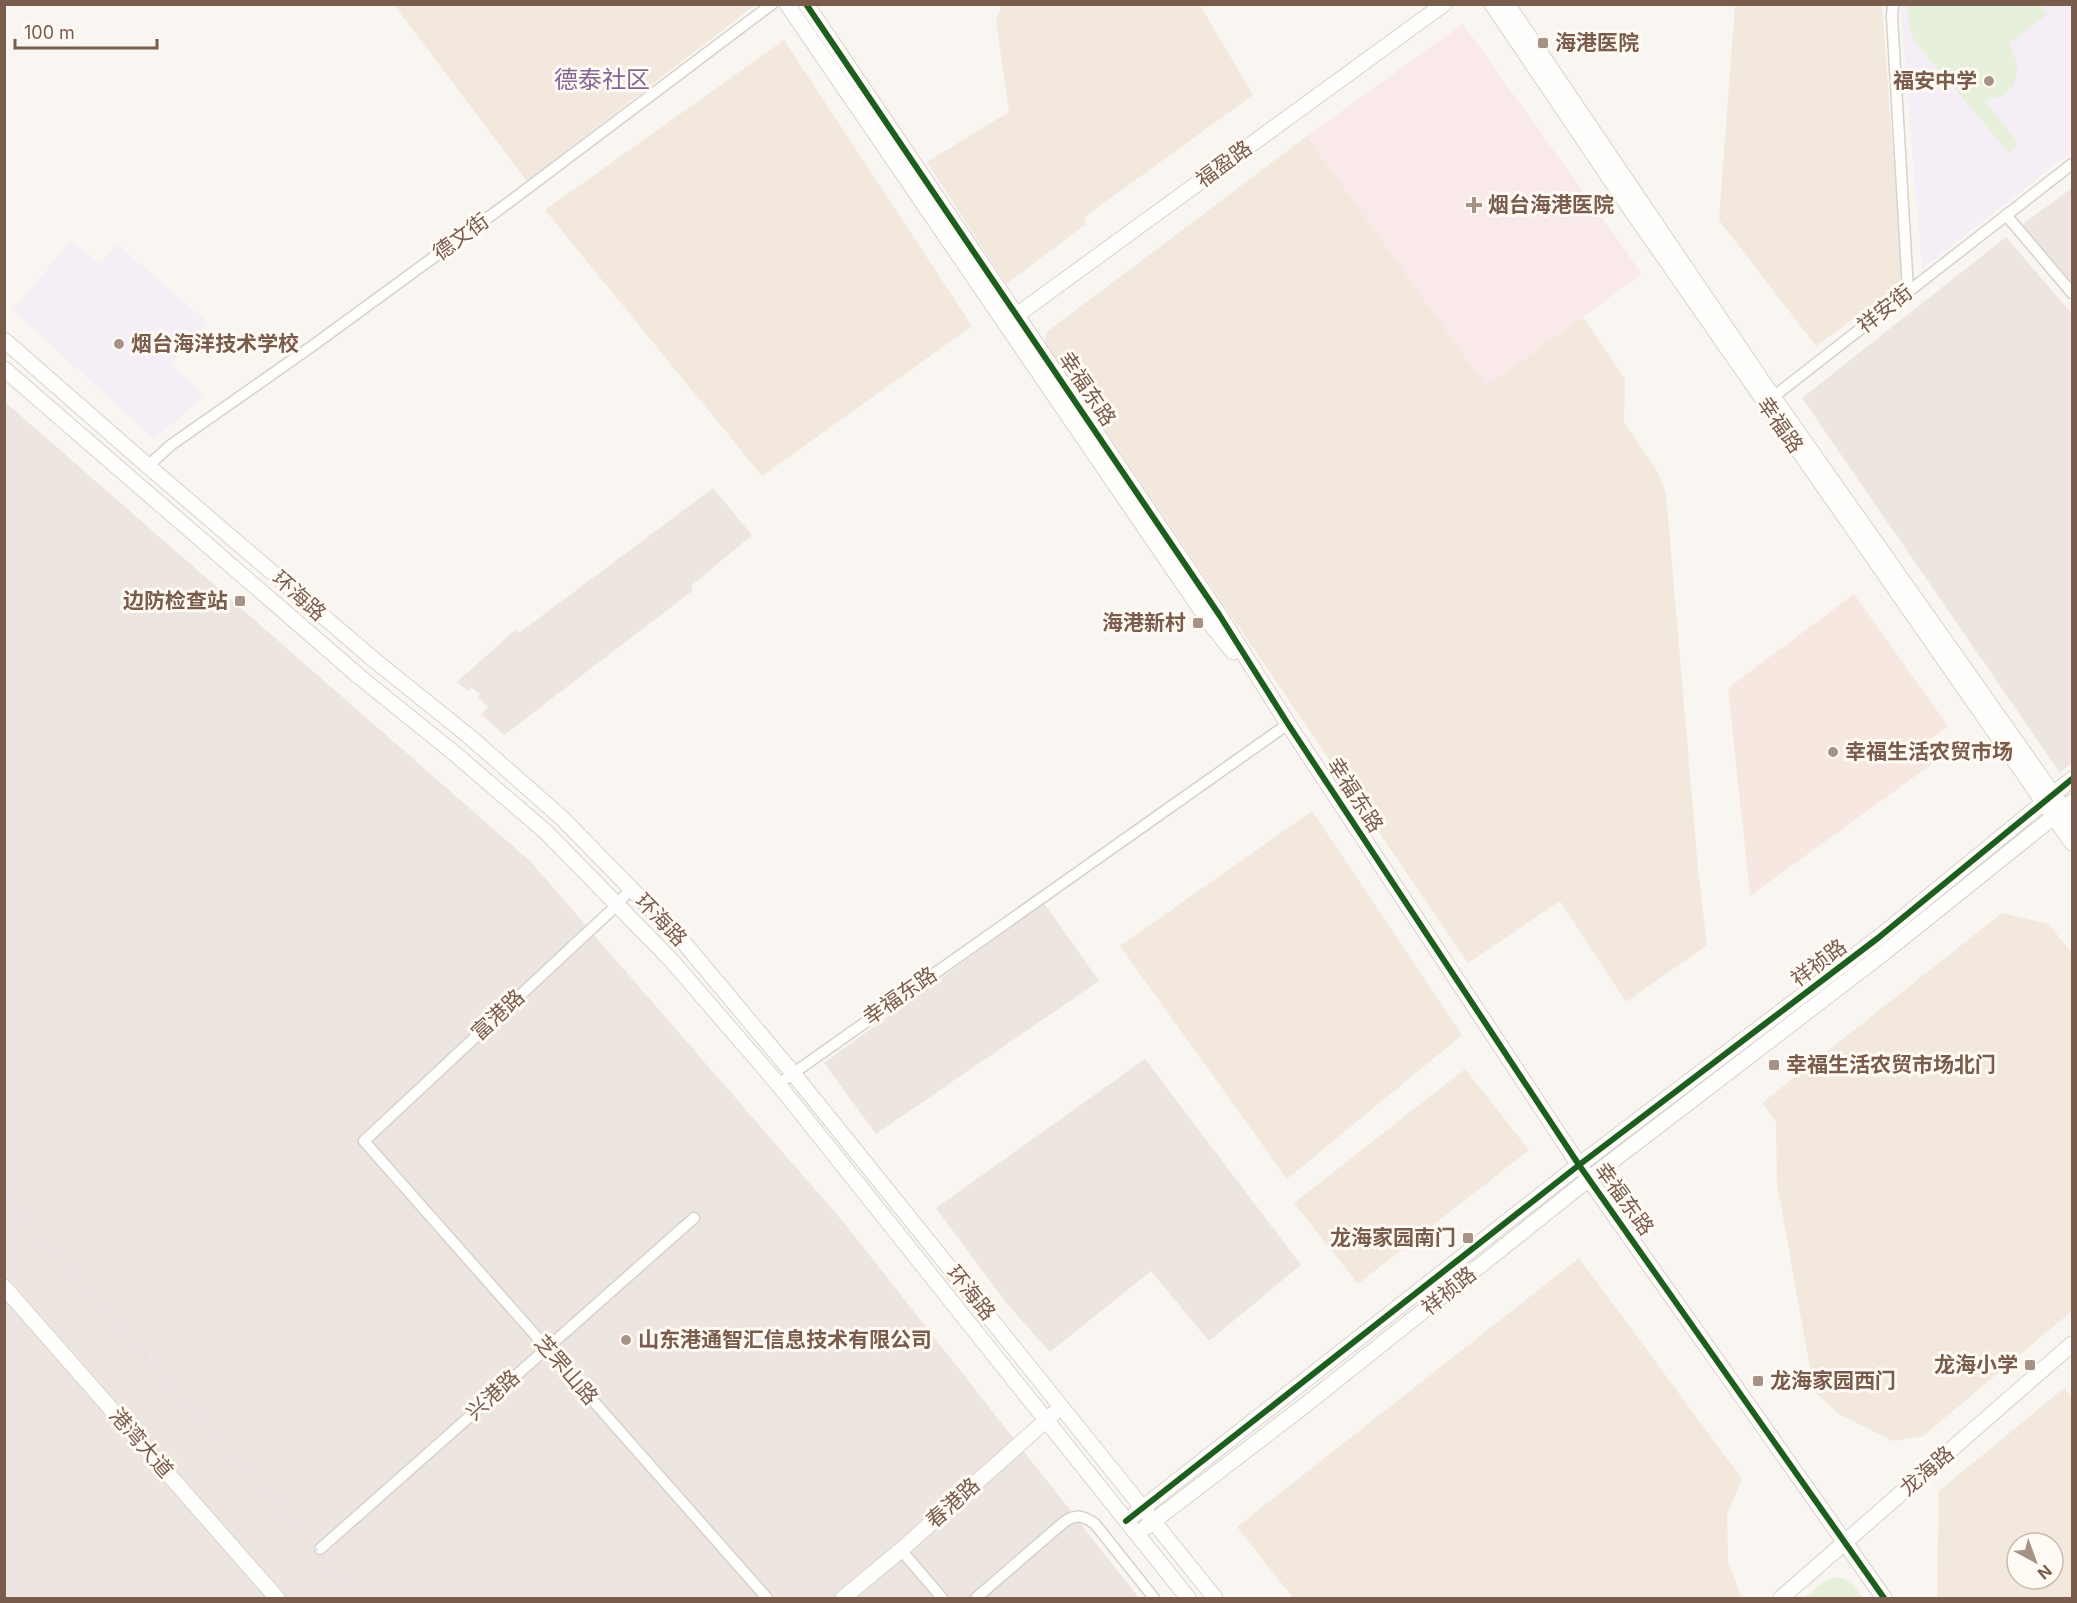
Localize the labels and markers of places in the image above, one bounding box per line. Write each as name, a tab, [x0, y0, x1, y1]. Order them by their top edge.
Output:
place label: 海港医院	[1555, 30, 1639, 55]
marker: 海港医院	[1536, 36, 1550, 50]
place label: 福安中学	[1893, 68, 1977, 93]
marker: 福安中学	[1982, 74, 1996, 88]
place label: 烟台海港医院	[1488, 192, 1614, 217]
marker: 烟台海港医院	[1465, 196, 1483, 214]
place label: 烟台海洋技术学校	[131, 331, 299, 356]
marker: 烟台海洋技术学校	[112, 337, 126, 351]
place label: 边防检查站	[123, 588, 228, 613]
marker: 边防检查站	[233, 594, 247, 608]
place label: 海港新村	[1102, 610, 1186, 635]
marker: 海港新村	[1191, 616, 1205, 630]
place label: 幸福生活农贸市场	[1845, 739, 2013, 764]
marker: 幸福生活农贸市场	[1826, 745, 1840, 759]
place label: 幸福生活农贸市场北门	[1786, 1052, 1996, 1077]
marker: 幸福生活农贸市场北门	[1767, 1058, 1781, 1072]
place label: 龙海家园南门	[1330, 1225, 1456, 1250]
marker: 龙海家园南门	[1461, 1231, 1475, 1245]
place label: 山东港通智汇信息技术有限公司	[638, 1327, 932, 1352]
marker: 山东港通智汇信息技术有限公司	[619, 1333, 633, 1347]
place label: 龙海小学	[1934, 1352, 2018, 1377]
marker: 龙海小学	[2023, 1358, 2037, 1372]
place label: 龙海家园西门	[1770, 1368, 1896, 1393]
marker: 龙海家园西门	[1751, 1374, 1765, 1388]

